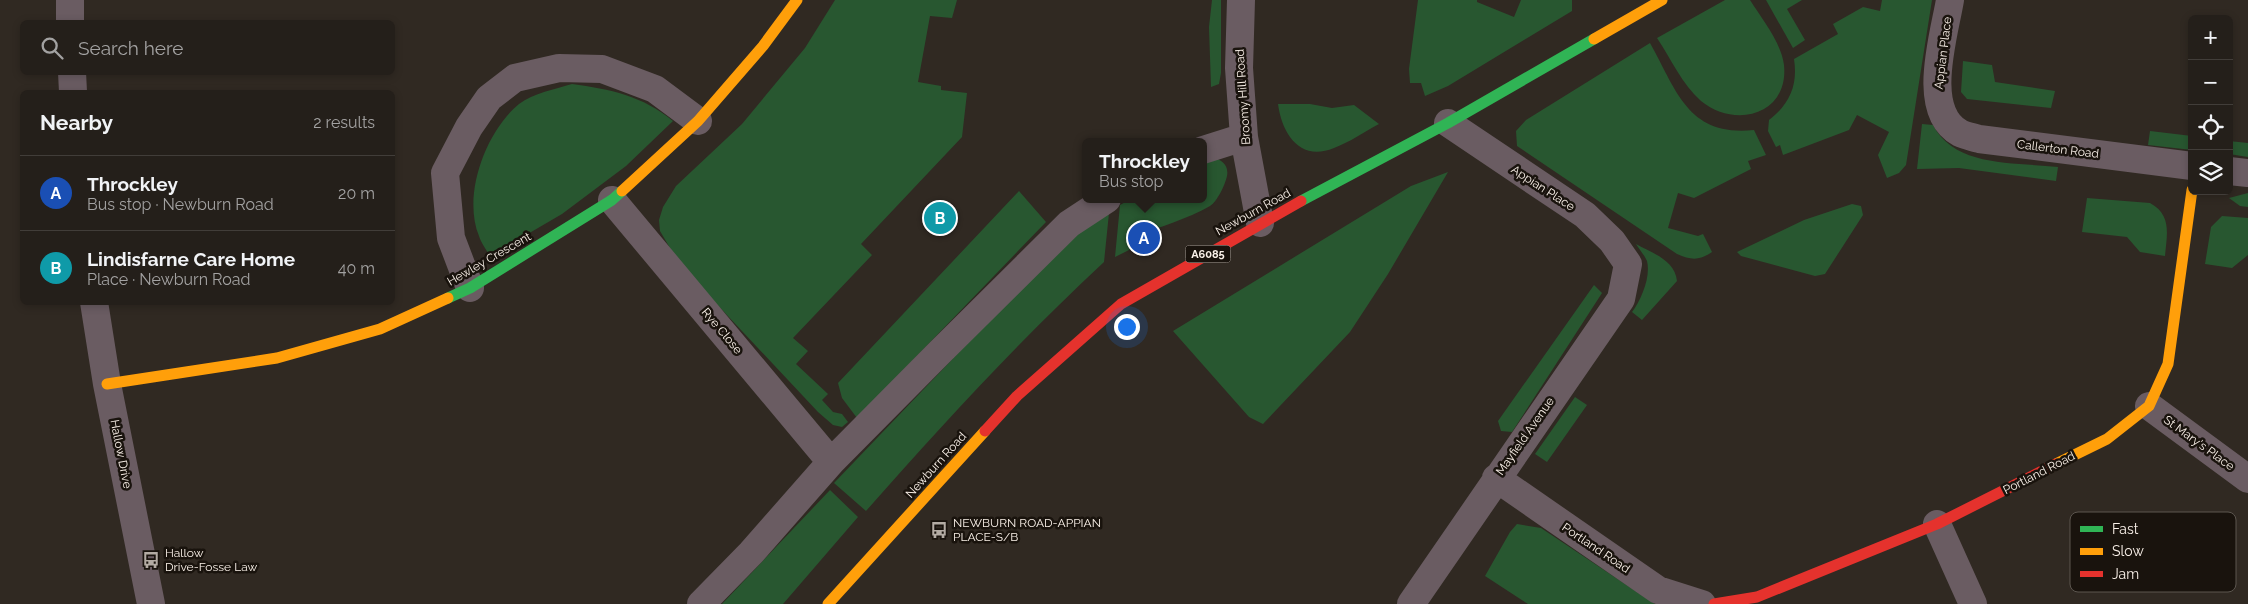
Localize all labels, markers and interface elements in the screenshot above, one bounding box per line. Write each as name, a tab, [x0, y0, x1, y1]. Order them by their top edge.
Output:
map controls	[2188, 15, 2233, 195]
button: +	[2188, 15, 2233, 60]
street label: Appian Place	[1932, 16, 1954, 90]
search box	[20, 20, 395, 75]
icon: search	[38, 34, 66, 62]
text: Search here	[78, 37, 184, 59]
street label: Broomy Hill Road	[1233, 49, 1253, 145]
button: −	[2188, 60, 2233, 105]
button: locate	[2188, 105, 2233, 150]
text: Nearby	[40, 110, 113, 135]
text: 2 results	[313, 113, 375, 132]
street label: Callerton Road	[2016, 137, 2100, 161]
popup	[1082, 138, 1207, 203]
text: Throckley	[1099, 150, 1190, 172]
button: layers	[2188, 150, 2233, 195]
street label: Appian Place	[1509, 162, 1577, 214]
text: Bus stop	[1099, 172, 1163, 191]
text: Throckley	[87, 173, 178, 195]
text: A	[51, 184, 61, 203]
text: 20 m	[338, 184, 375, 203]
street label: Newburn Road	[1213, 186, 1293, 238]
text: Bus stop · Newburn Road	[87, 195, 274, 214]
pin: B	[924, 199, 956, 237]
pin: A	[1128, 219, 1160, 257]
street label: Hewley Crescent	[445, 229, 533, 289]
road number: A6085	[1186, 245, 1230, 262]
text: Lindisfarne Care Home	[87, 248, 295, 270]
text: B	[51, 259, 61, 278]
text: 40 m	[338, 259, 375, 278]
text: Place · Newburn Road	[87, 270, 250, 289]
street label: Rye Close	[699, 305, 745, 357]
your location	[1114, 314, 1140, 340]
street label: Mayfield Avenue	[1493, 394, 1557, 478]
street label: St Mary's Place	[2161, 413, 2237, 473]
street label: Hallow Drive	[107, 418, 135, 490]
street label: Newburn Road	[903, 429, 969, 501]
street label: Portland Road	[2001, 449, 2077, 497]
legend	[2070, 512, 2236, 592]
place label: NEWBURN ROAD-APPIAN PLACE-S/B	[953, 516, 1101, 544]
bus stop icon: NEWBURN ROAD-APPIAN PLACE-S/B	[929, 520, 949, 540]
street label: Portland Road	[1559, 520, 1633, 576]
text: Fast	[2112, 521, 2139, 537]
text: Slow	[2112, 543, 2144, 559]
place label: Hallow Drive-Fosse Law	[165, 546, 258, 574]
bus stop icon: Hallow Drive-Fosse Law	[141, 550, 161, 570]
text: Jam	[2112, 566, 2139, 582]

